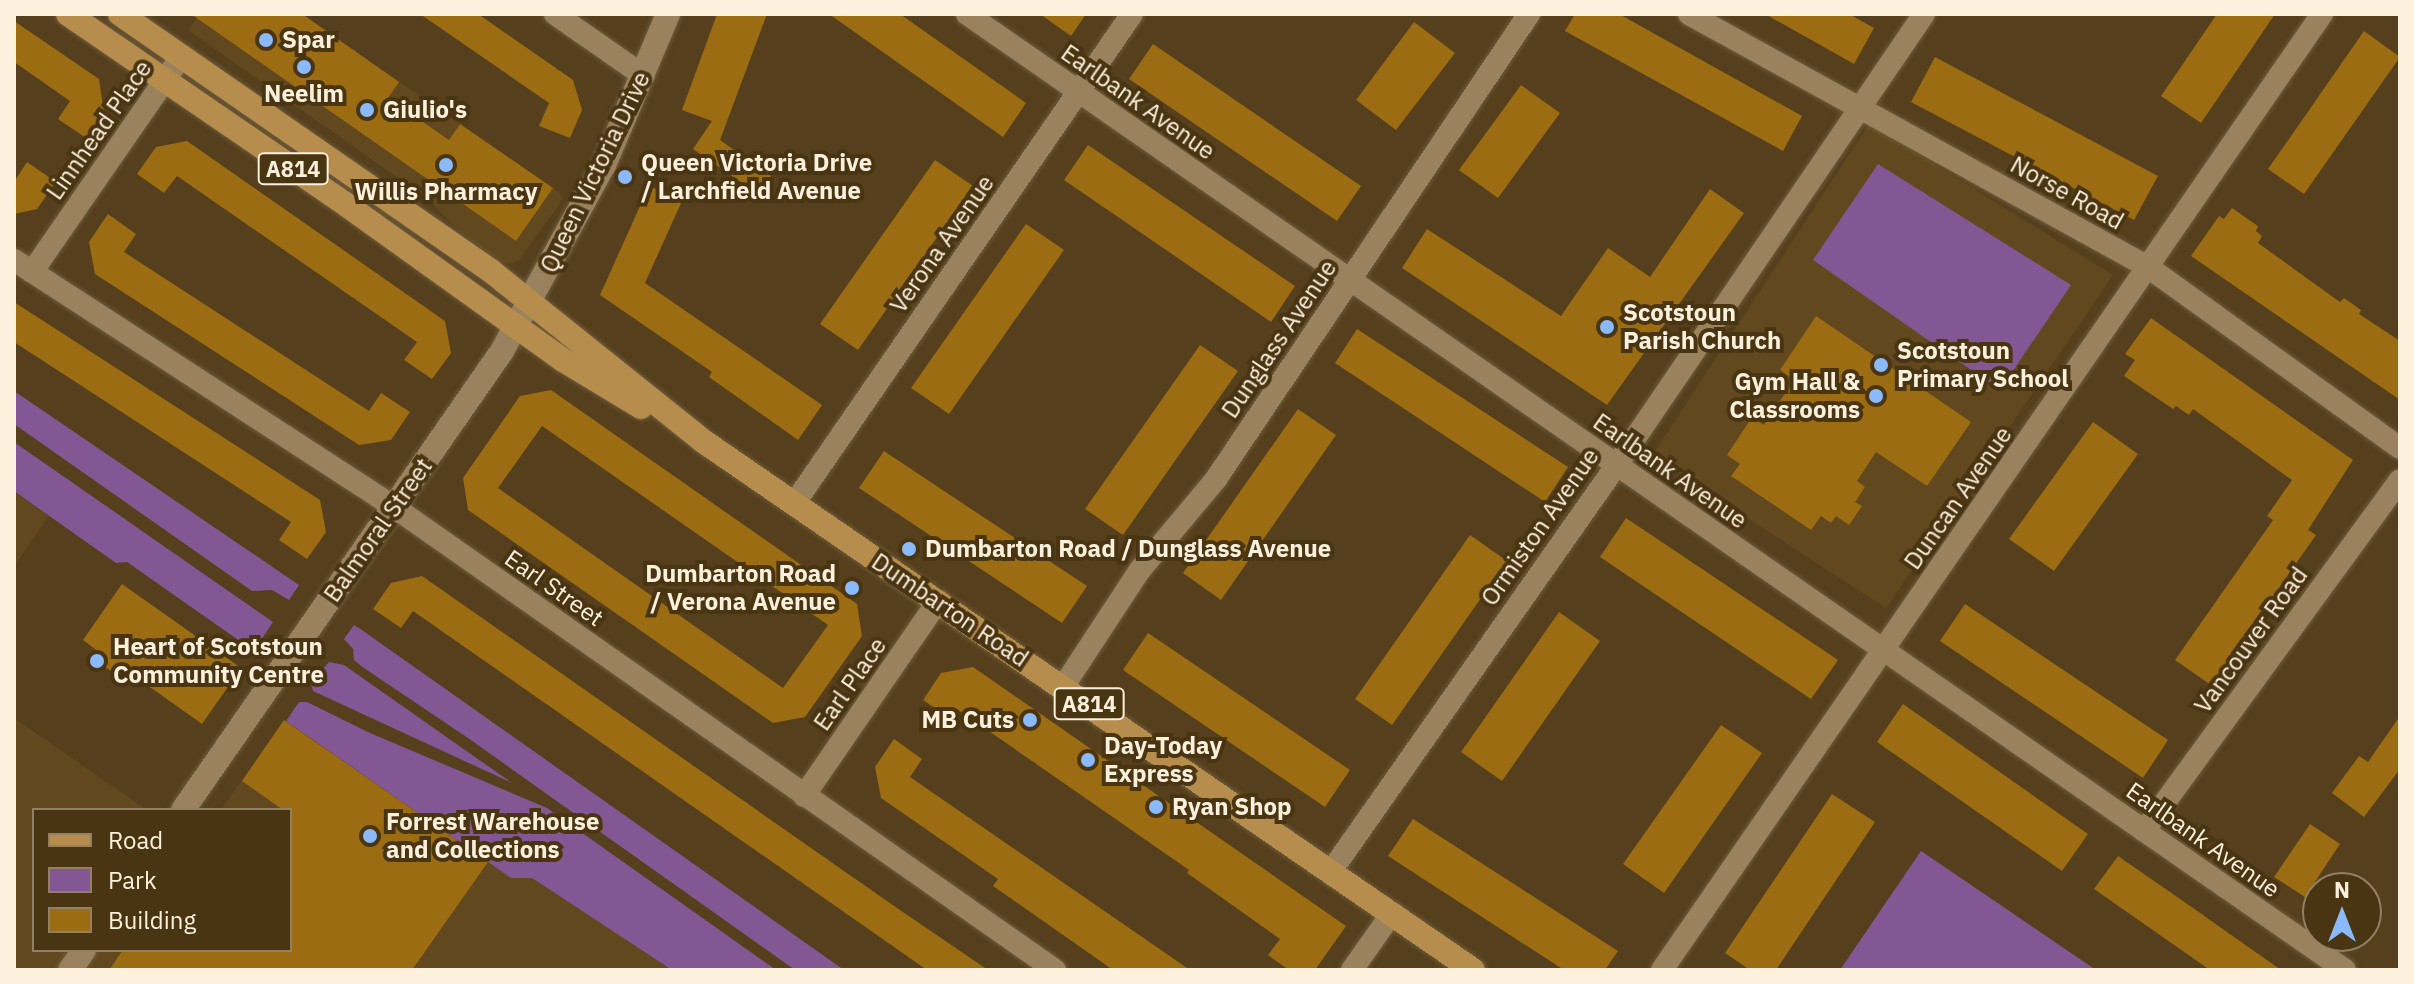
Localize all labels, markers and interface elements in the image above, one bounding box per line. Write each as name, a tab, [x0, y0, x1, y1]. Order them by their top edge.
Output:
place label: Spar	[282, 26, 335, 54]
marker: Spar	[257, 31, 275, 49]
street label: Earlbank Avenue	[1056, 38, 1220, 166]
street label: Linnhead Place	[40, 55, 158, 205]
marker: Neelim	[295, 58, 313, 76]
street label: Queen Victoria Drive	[534, 67, 656, 277]
place label: Neelim	[264, 80, 344, 108]
place label: Giulio's	[383, 96, 467, 124]
marker: Giulio's	[358, 101, 376, 119]
place label: Queen Victoria Drive / Larchfield Avenue	[641, 149, 872, 205]
street label: Norse Road	[2005, 150, 2129, 236]
road number: A814	[257, 151, 329, 187]
marker: Willis Pharmacy	[437, 156, 455, 174]
marker: Queen Victoria Drive / Larchfield Avenue	[616, 168, 634, 186]
street label: Verona Avenue	[884, 170, 1000, 318]
place label: Willis Pharmacy	[355, 178, 537, 206]
street label: Dunglass Avenue	[1215, 255, 1343, 423]
place label: Scotstoun Parish Church	[1623, 299, 1781, 355]
marker: Scotstoun Parish Church	[1598, 318, 1616, 336]
place label: Scotstoun Primary School	[1897, 337, 2069, 393]
marker: Scotstoun Primary School	[1872, 356, 1890, 374]
place label: Gym Hall & Classrooms	[1729, 368, 1860, 424]
marker: Gym Hall & Classrooms	[1867, 387, 1885, 405]
street label: Earlbank Avenue	[1588, 407, 1752, 535]
street label: Duncan Avenue	[1898, 421, 2018, 575]
street label: Ormiston Avenue	[1475, 443, 1605, 611]
street label: Balmoral Street	[318, 453, 438, 607]
place label: Dumbarton Road / Dunglass Avenue	[925, 535, 1331, 563]
marker: Dumbarton Road / Dunglass Avenue	[900, 540, 918, 558]
street label: Earl Street	[499, 544, 609, 632]
street label: Dumbarton Road	[866, 547, 1034, 673]
place label: Dumbarton Road / Verona Avenue	[645, 560, 836, 616]
street label: Vancouver Road	[2188, 561, 2314, 719]
marker: Dumbarton Road / Verona Avenue	[843, 579, 861, 597]
street label: Earl Place	[808, 632, 892, 736]
place label: Heart of Scotstoun Community Centre	[113, 633, 324, 689]
marker: Heart of Scotstoun Community Centre	[88, 652, 106, 670]
road number: A814	[1053, 686, 1125, 722]
place label: MB Cuts	[921, 706, 1014, 734]
marker: MB Cuts	[1021, 711, 1039, 729]
place label: Day-Today Express	[1104, 732, 1222, 788]
marker: Day-Today Express	[1079, 751, 1097, 769]
street label: Earlbank Avenue	[2121, 776, 2285, 904]
place label: Ryan Shop	[1172, 793, 1292, 821]
marker: Ryan Shop	[1147, 798, 1165, 816]
legend	[32, 808, 292, 952]
place label: Forrest Warehouse and Collections	[386, 808, 599, 864]
text: Road	[108, 824, 163, 856]
marker: Forrest Warehouse and Collections	[361, 827, 379, 845]
text: Park	[108, 864, 157, 896]
north arrow	[2302, 872, 2382, 952]
text: N	[2334, 875, 2350, 904]
text: Building	[108, 904, 196, 936]

